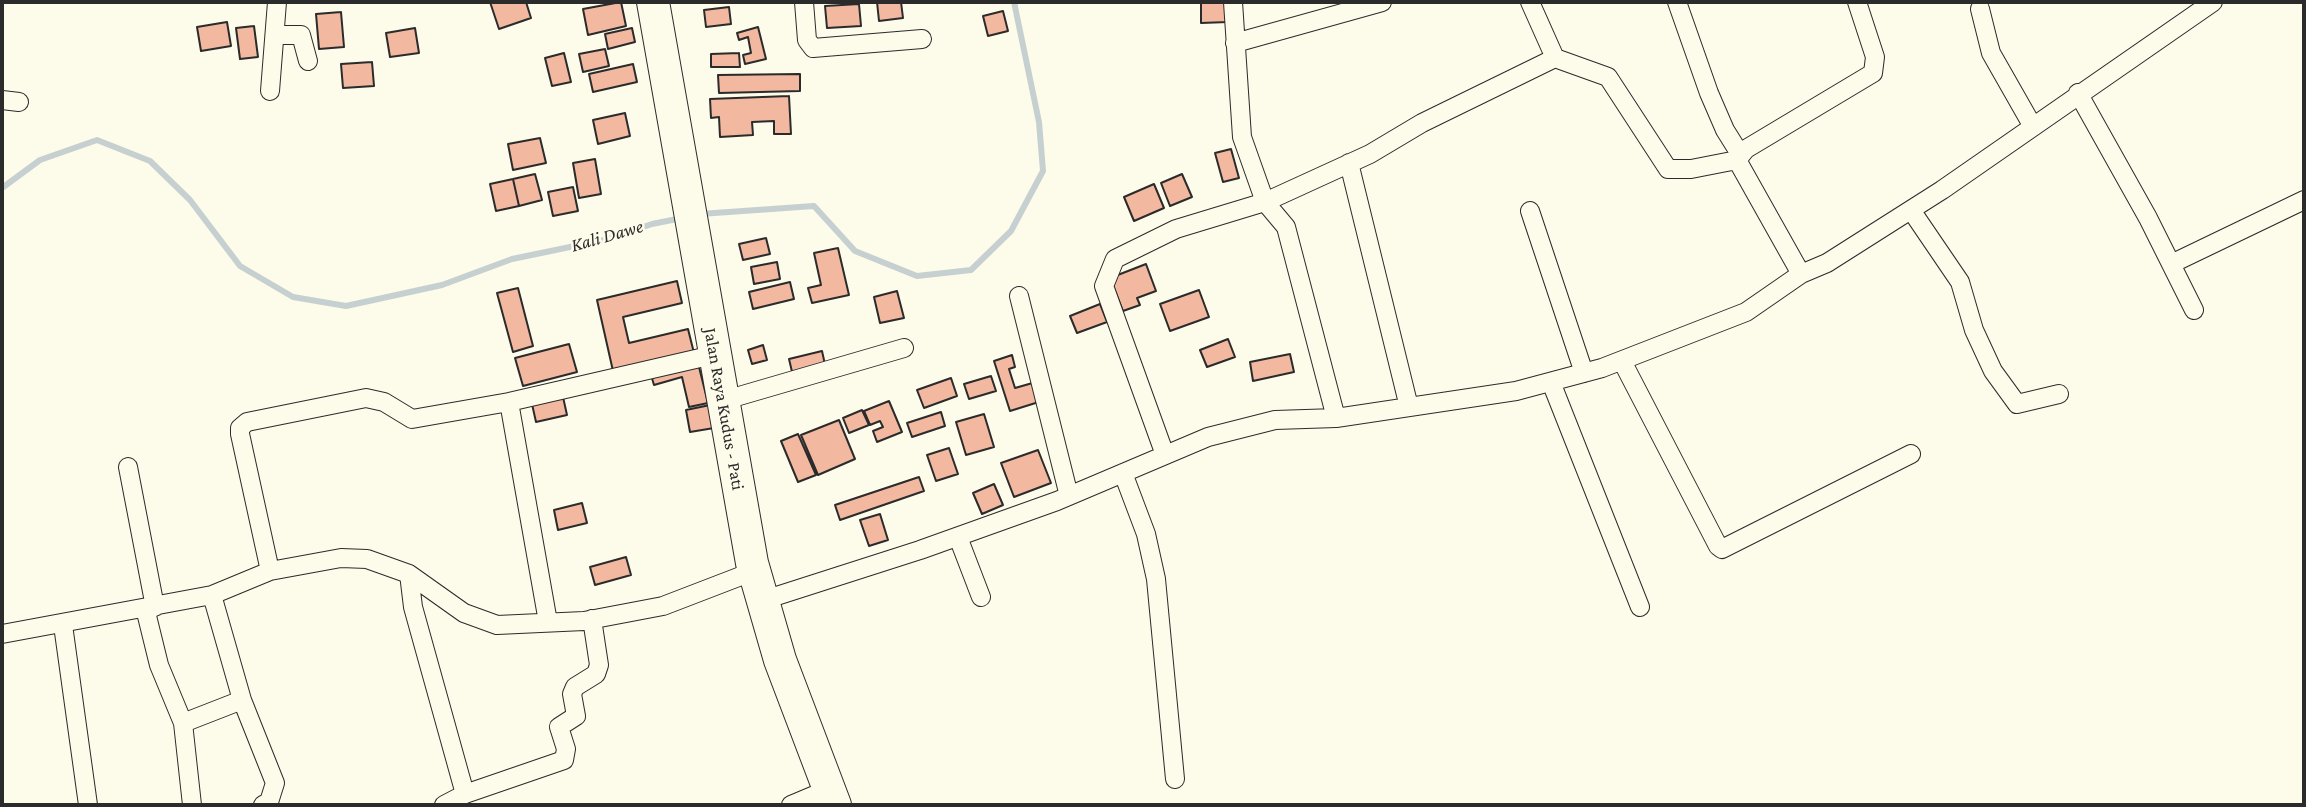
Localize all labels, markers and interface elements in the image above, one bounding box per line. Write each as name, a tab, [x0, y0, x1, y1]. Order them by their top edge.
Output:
water label: Kali Dawe	[568, 215, 646, 257]
street label: Jalan Raya Kudus - Pati	[699, 326, 749, 492]

